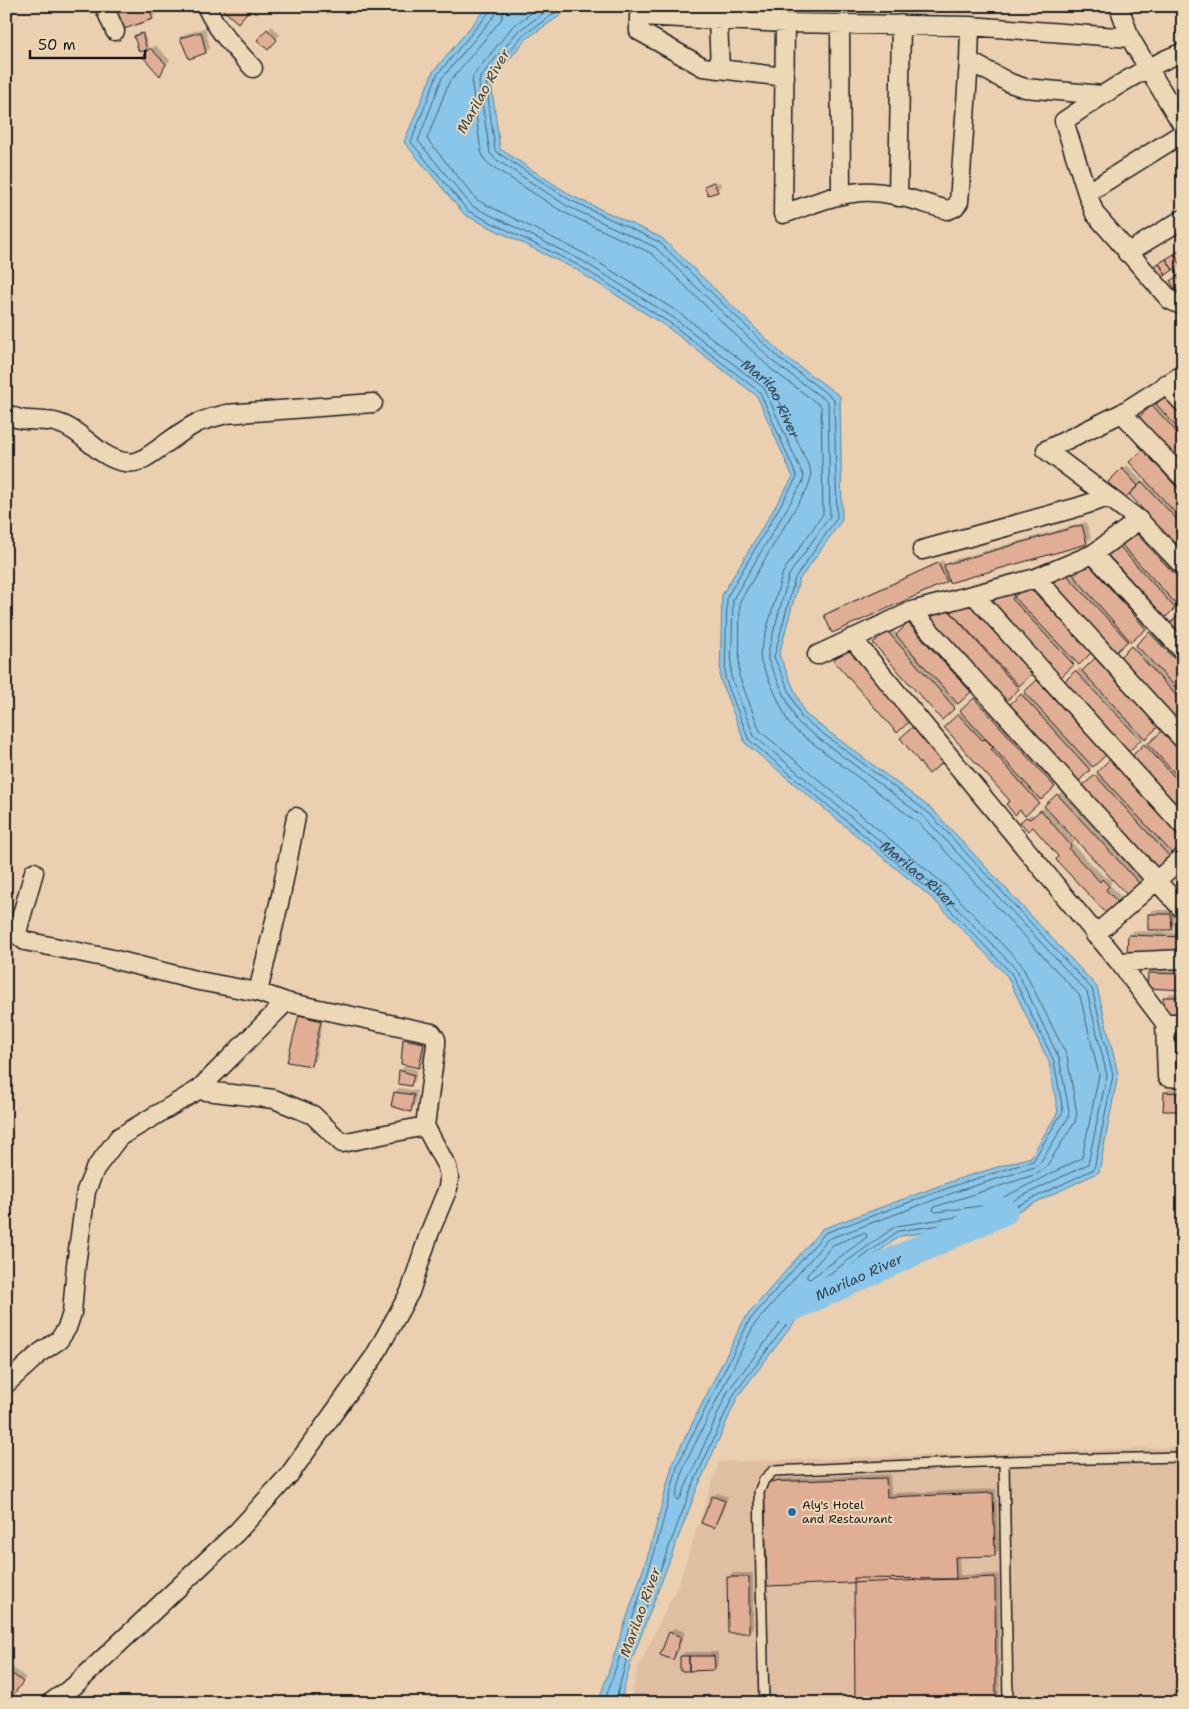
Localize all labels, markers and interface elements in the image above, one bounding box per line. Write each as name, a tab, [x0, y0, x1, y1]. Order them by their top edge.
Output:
scale bar	[30, 28, 145, 60]
text: 50 m	[38, 35, 76, 55]
water label: Marilao River	[452, 45, 514, 137]
water label: Marilao River	[738, 355, 804, 441]
water label: Marilao River	[877, 836, 960, 912]
water label: Marilao River	[812, 1249, 906, 1305]
place label: Aly's Hotel and Restaurant	[802, 1497, 893, 1527]
marker: Aly's Hotel and Restaurant	[786, 1506, 798, 1518]
water label: Marilao River	[615, 1564, 665, 1659]

